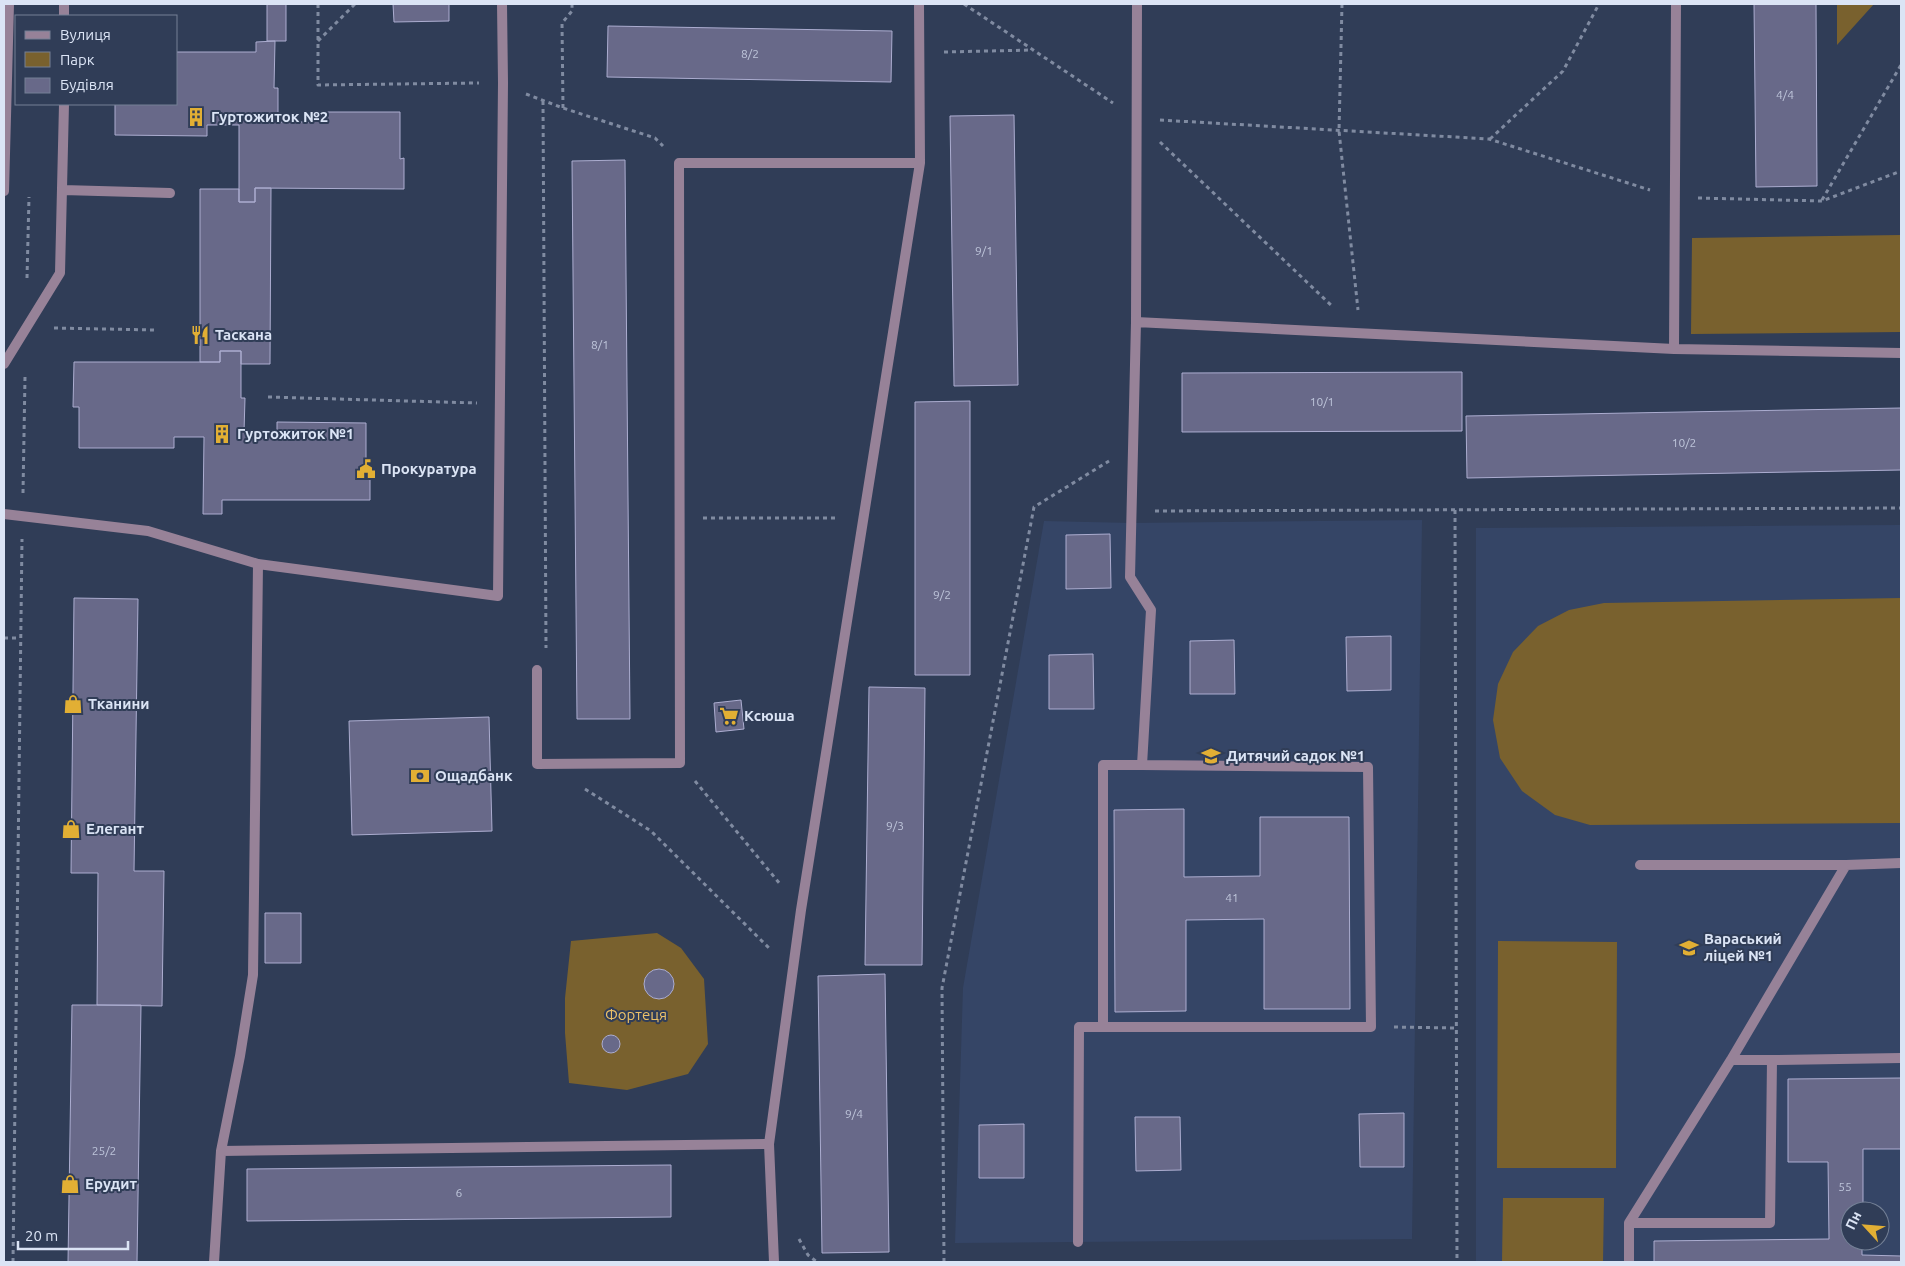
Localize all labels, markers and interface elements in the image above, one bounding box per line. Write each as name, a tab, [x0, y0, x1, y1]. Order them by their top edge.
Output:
legend	[15, 15, 178, 105]
text: Вулиця	[60, 26, 111, 43]
house number: 8/2	[741, 47, 759, 60]
text: Парк	[60, 51, 95, 68]
text: Будівля	[60, 76, 114, 93]
house number: 4/4	[1776, 88, 1794, 101]
building icon: Гуртожиток №2	[185, 106, 207, 128]
place label: Гуртожиток №2	[211, 108, 328, 125]
house number: 9/1	[975, 244, 993, 257]
restaurant icon: Таскана	[189, 324, 211, 346]
place label: Таскана	[215, 326, 272, 343]
house number: 8/1	[591, 338, 609, 351]
house number: 10/1	[1310, 395, 1334, 408]
building icon: Гуртожиток №1	[211, 423, 233, 445]
place label: Гуртожиток №1	[237, 425, 354, 442]
house number: 10/2	[1672, 436, 1696, 449]
public building icon: Прокуратура	[355, 458, 377, 480]
place label: Прокуратура	[381, 460, 477, 477]
house number: 9/2	[933, 588, 951, 601]
shop icon: Тканини	[62, 693, 84, 715]
place label: Тканини	[88, 695, 149, 712]
supermarket icon: Ксюша	[718, 705, 740, 727]
place label: Ксюша	[744, 707, 795, 724]
school or university icon: Дитячий садок №1	[1200, 745, 1222, 767]
place label: Дитячий садок №1	[1226, 747, 1365, 764]
bank icon: Ощадбанк	[409, 765, 431, 787]
place label: Ощадбанк	[435, 767, 513, 784]
shop icon: Елегант	[60, 818, 82, 840]
house number: 9/3	[886, 819, 904, 832]
place label: Елегант	[86, 820, 144, 837]
house number: 41	[1225, 891, 1239, 904]
place label: Вараський ліцей №1	[1704, 930, 1782, 964]
school or university icon: Вараський ліцей №1	[1678, 937, 1700, 959]
park label: Фортеця	[605, 1006, 667, 1023]
house number: 9/4	[845, 1107, 863, 1120]
house number: 25/2	[92, 1144, 116, 1157]
shop icon: Ерудит	[59, 1173, 81, 1195]
place label: Ерудит	[85, 1175, 138, 1192]
house number: 55	[1838, 1180, 1852, 1193]
house number: 6	[456, 1186, 463, 1199]
north arrow	[1840, 1201, 1890, 1251]
text: Пн	[1842, 1209, 1865, 1232]
scale bar	[18, 1218, 128, 1250]
text: 20 m	[25, 1227, 58, 1244]

